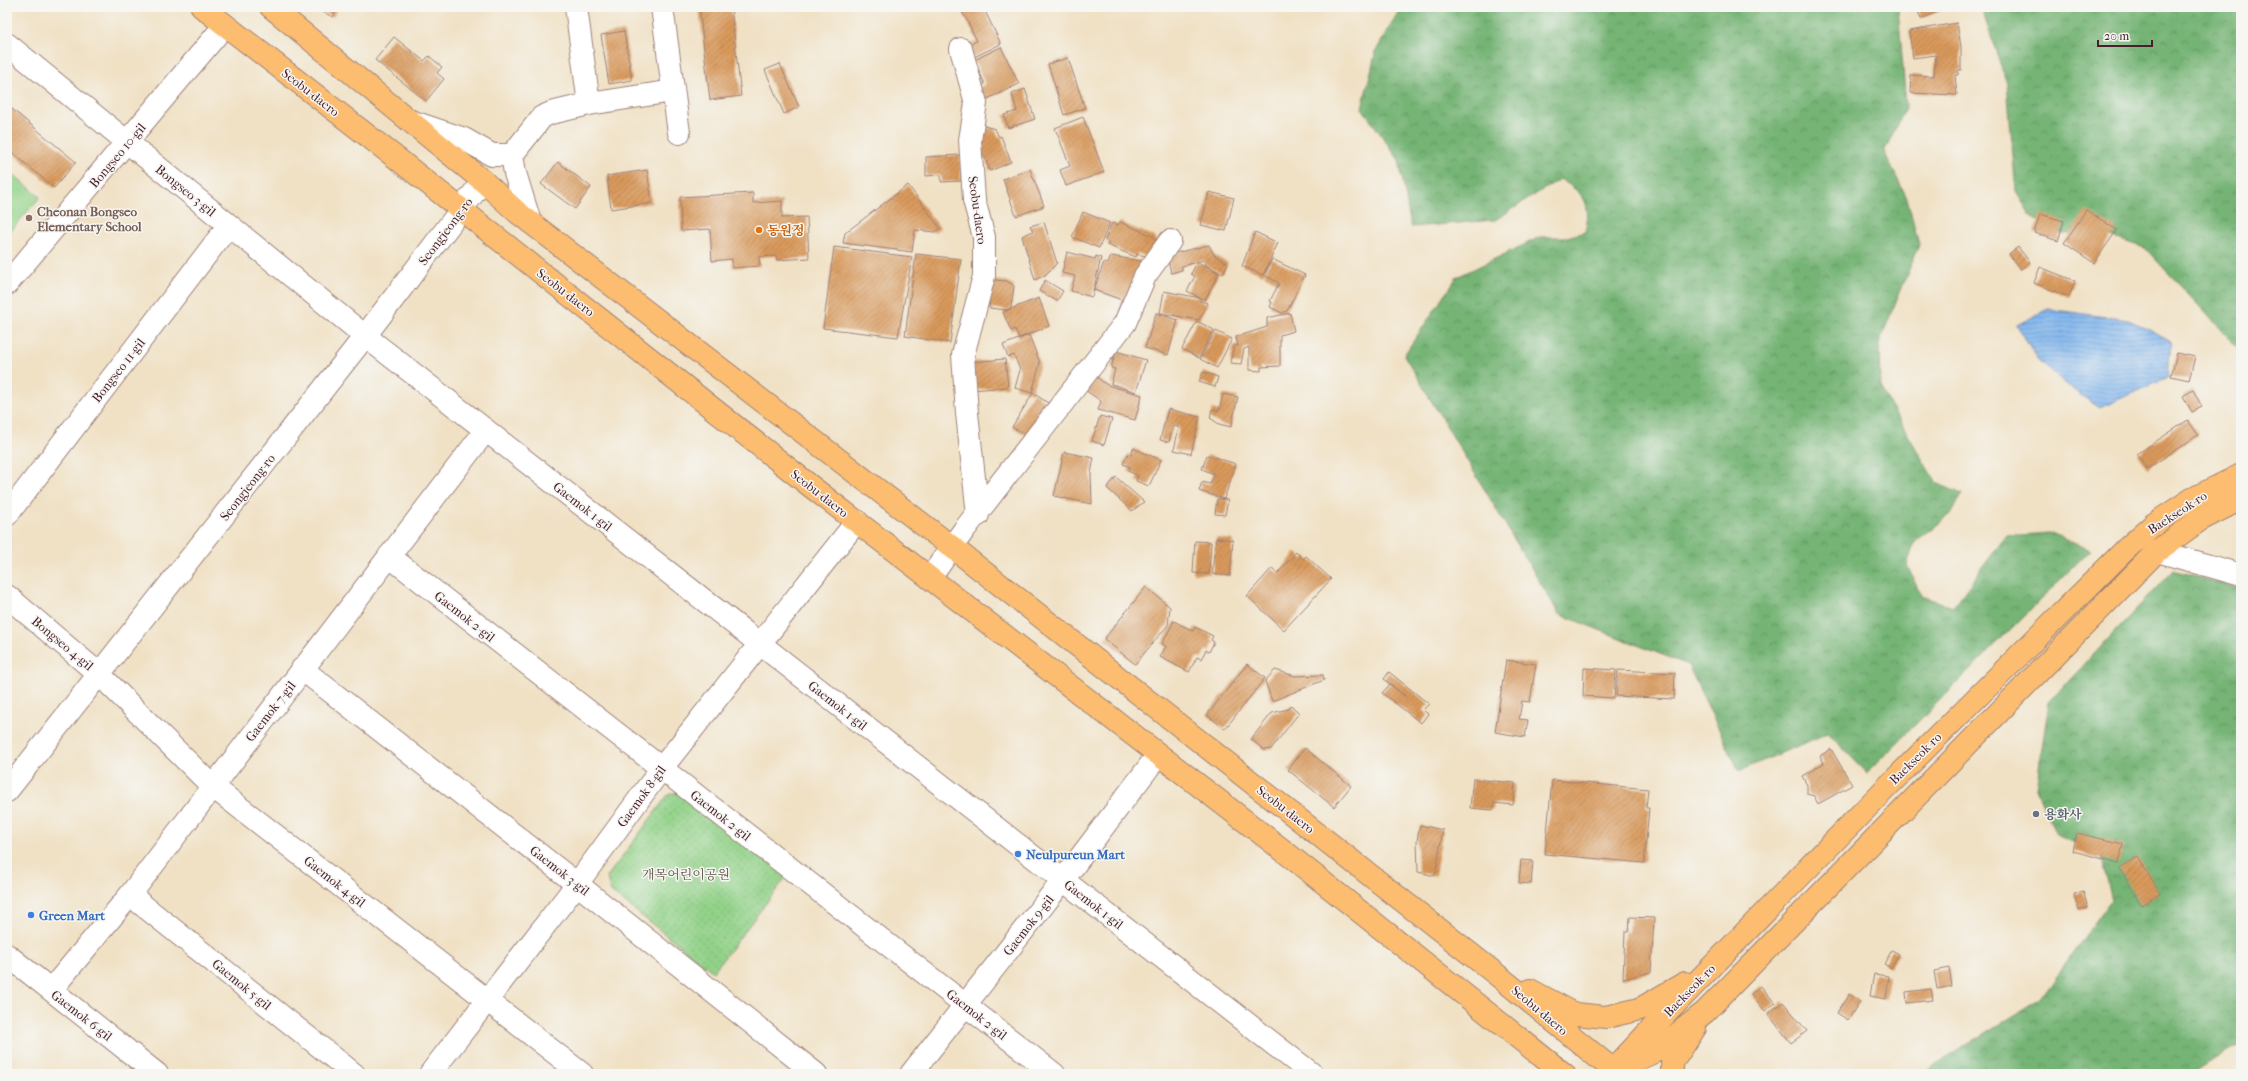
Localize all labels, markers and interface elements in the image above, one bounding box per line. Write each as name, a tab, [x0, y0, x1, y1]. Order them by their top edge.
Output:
scale bar	[2098, 22, 2152, 48]
text: 20 m	[2104, 29, 2129, 43]
street label: Seobu-daero	[279, 65, 343, 120]
street label: Bongseo 10-gil	[86, 120, 149, 191]
street label: Bongseo 3-gil	[153, 162, 219, 220]
street label: Seobu-daero	[965, 175, 990, 246]
street label: Seongjeong-ro	[415, 194, 476, 268]
place label: Cheonan Bongseo Elementary School	[37, 204, 142, 235]
marker: Cheonan Bongseo Elementary School	[24, 213, 34, 223]
place label: 동원정	[767, 223, 805, 238]
marker: 동원정	[754, 225, 764, 235]
street label: Seobu-daero	[534, 265, 598, 320]
street label: Bongseo 11-gil	[89, 335, 148, 405]
street label: Seongjeong-ro	[217, 451, 278, 524]
street label: Seobu-daero	[788, 466, 852, 521]
street label: Gaemok 1-gil	[550, 479, 616, 534]
street label: Baekseok-ro	[2145, 488, 2210, 537]
street label: Gaemok 2-gil	[431, 588, 498, 645]
street label: Bongseo 4-gil	[29, 613, 97, 674]
street label: Gaemok 7-gil	[242, 678, 299, 744]
street label: Gaemok 1-gil	[805, 678, 871, 733]
street label: Baekseok-ro	[1886, 729, 1945, 787]
street label: Gaemok 8-gil	[614, 762, 669, 830]
street label: Seobu-daero	[1254, 782, 1318, 837]
street label: Gaemok 2-gil	[687, 787, 754, 844]
place label: 용화사	[2044, 807, 2082, 822]
marker: 용화사	[2031, 809, 2041, 819]
street label: Gaemok 3-gil	[527, 842, 593, 899]
place label: Neulpureun Mart	[1026, 847, 1125, 863]
marker: Neulpureun Mart	[1013, 849, 1023, 859]
street label: Gaemok 4-gil	[301, 853, 369, 910]
park label: 개목어린이공원	[642, 867, 730, 882]
street label: Gaemok 1-gil	[1061, 877, 1127, 932]
street label: Gaemok 9-gil	[1000, 892, 1057, 959]
place label: Green Mart	[39, 908, 105, 923]
marker: Green Mart	[26, 910, 36, 920]
street label: Gaemok 5-gil	[209, 956, 275, 1013]
street label: Baekseok-ro	[1661, 961, 1718, 1020]
street label: Seobu-daero	[1509, 983, 1571, 1038]
street label: Gaemok 2-gil	[943, 986, 1010, 1043]
street label: Gaemok 6-gil	[48, 987, 115, 1044]

